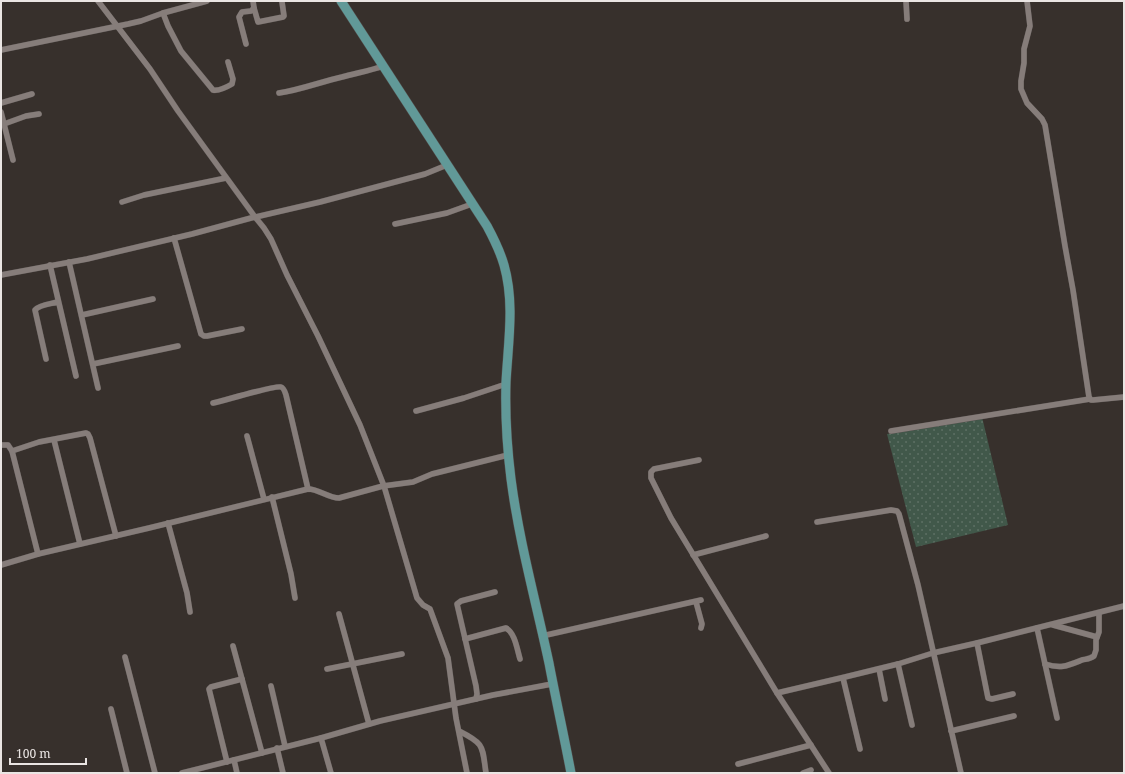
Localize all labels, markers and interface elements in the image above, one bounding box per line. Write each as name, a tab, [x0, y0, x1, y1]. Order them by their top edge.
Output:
scale bar	[10, 740, 86, 766]
text: 100 m	[16, 745, 51, 762]

